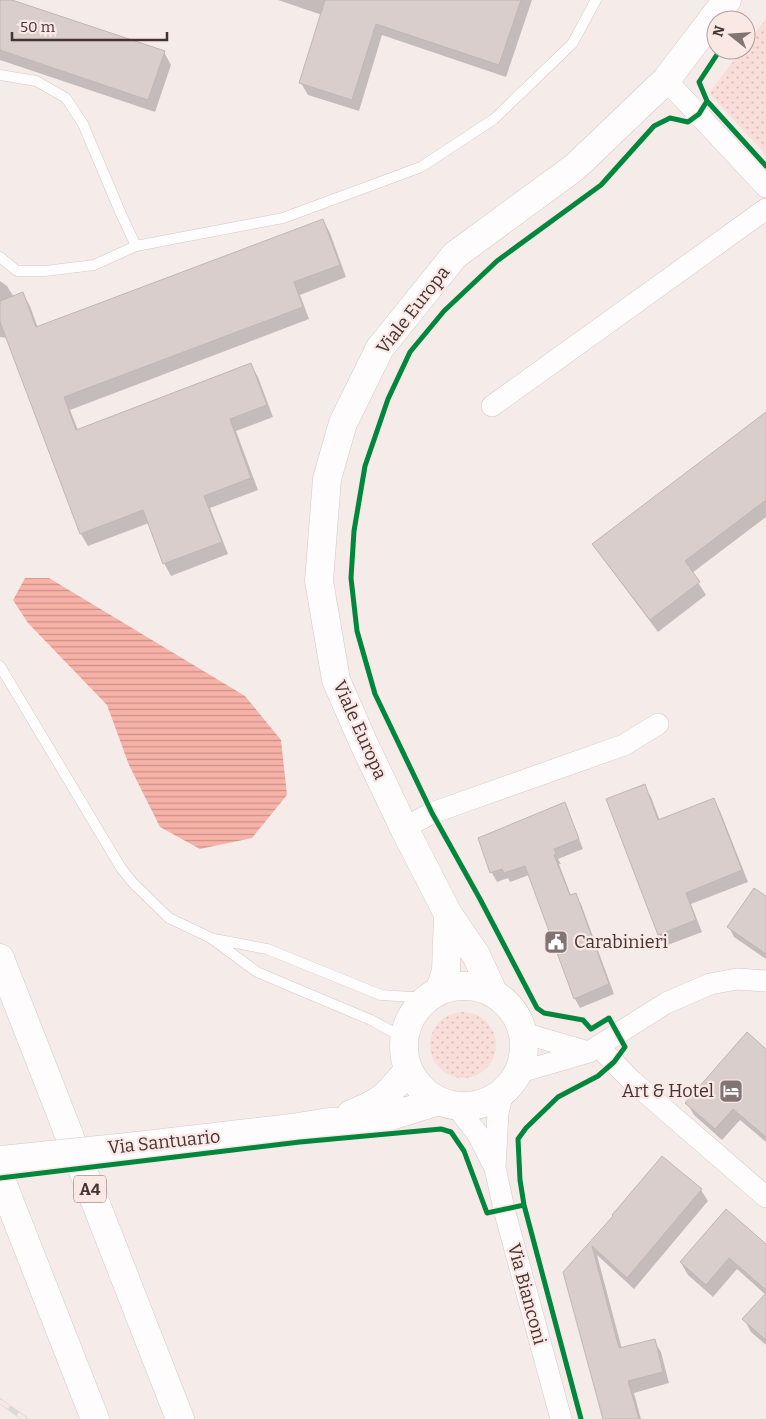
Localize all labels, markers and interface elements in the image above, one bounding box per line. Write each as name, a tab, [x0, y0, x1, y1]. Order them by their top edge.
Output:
scale bar	[12, 10, 168, 42]
north arrow	[706, 10, 756, 60]
text: 50 m	[20, 18, 56, 36]
text: N	[709, 24, 729, 39]
street label: Viale Europa	[372, 261, 454, 358]
street label: Viale Europa	[328, 677, 392, 783]
public building icon: Carabinieri	[543, 929, 569, 955]
place label: Carabinieri	[574, 931, 668, 953]
hotel icon: Art & Hotel	[718, 1078, 744, 1104]
place label: Art & Hotel	[622, 1080, 714, 1102]
street label: Via Santuario	[107, 1125, 221, 1159]
road number: A4	[74, 1176, 106, 1202]
street label: Via Bianconi	[503, 1241, 551, 1347]

